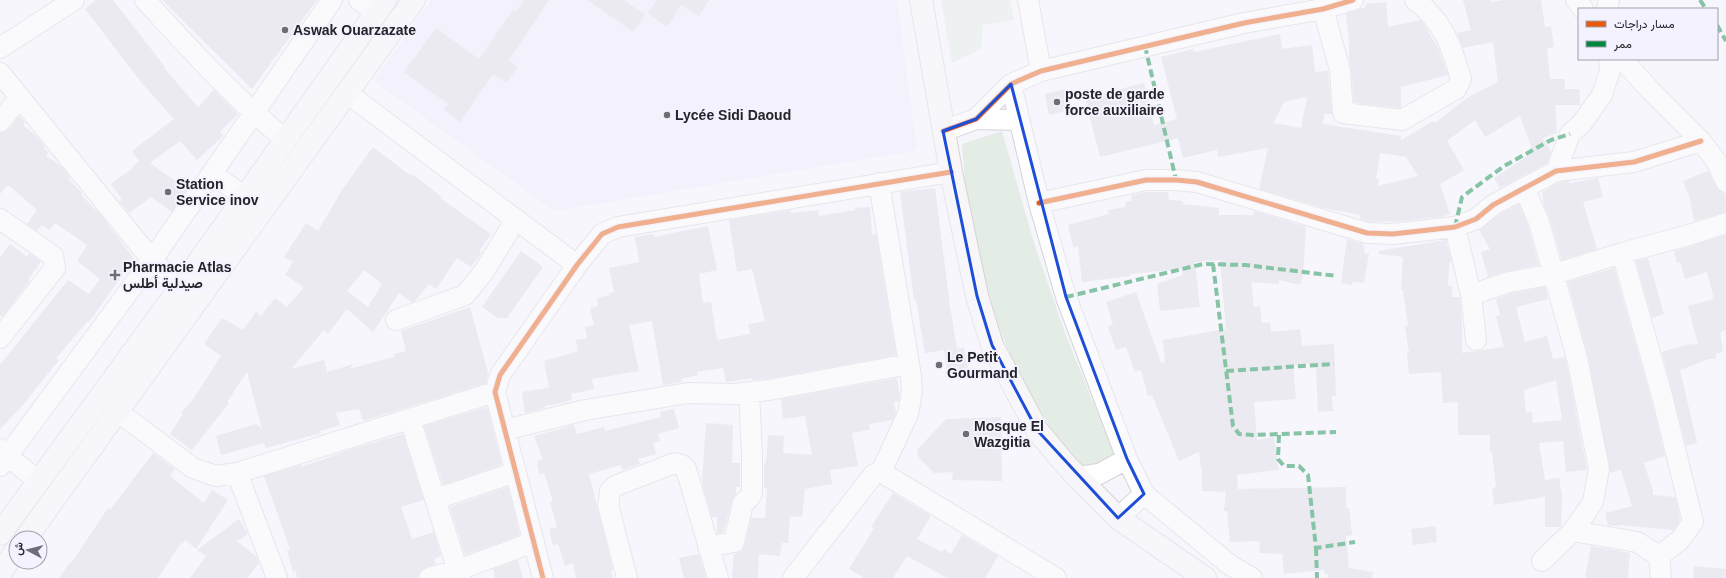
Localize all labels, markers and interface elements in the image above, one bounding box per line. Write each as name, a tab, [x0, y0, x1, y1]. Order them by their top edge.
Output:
legend	[1578, 8, 1718, 60]
text: مسار دراجات	[1614, 17, 1675, 32]
place label: Aswak Ouarzazate	[293, 22, 416, 38]
marker: Aswak Ouarzazate	[280, 25, 290, 35]
text: ممر	[1613, 37, 1632, 52]
place label: poste de garde force auxiliaire	[1065, 86, 1165, 118]
marker: poste de garde force auxiliaire	[1052, 97, 1062, 107]
place label: Lycée Sidi Daoud	[675, 107, 791, 123]
marker: Lycée Sidi Daoud	[662, 110, 672, 120]
place label: Station Service inov	[176, 176, 259, 208]
marker: Station Service inov	[163, 187, 173, 197]
place label: Pharmacie Atlas صيدلية أطلس	[123, 259, 232, 292]
marker: Pharmacie Atlas صيدلية أطلس	[110, 270, 120, 280]
place label: Le Petit Gourmand	[947, 349, 1018, 381]
marker: Le Petit Gourmand	[934, 360, 944, 370]
place label: Mosque El Wazgitia	[974, 418, 1044, 450]
marker: Mosque El Wazgitia	[961, 429, 971, 439]
north arrow	[8, 530, 48, 570]
text: ش	[11, 541, 26, 556]

